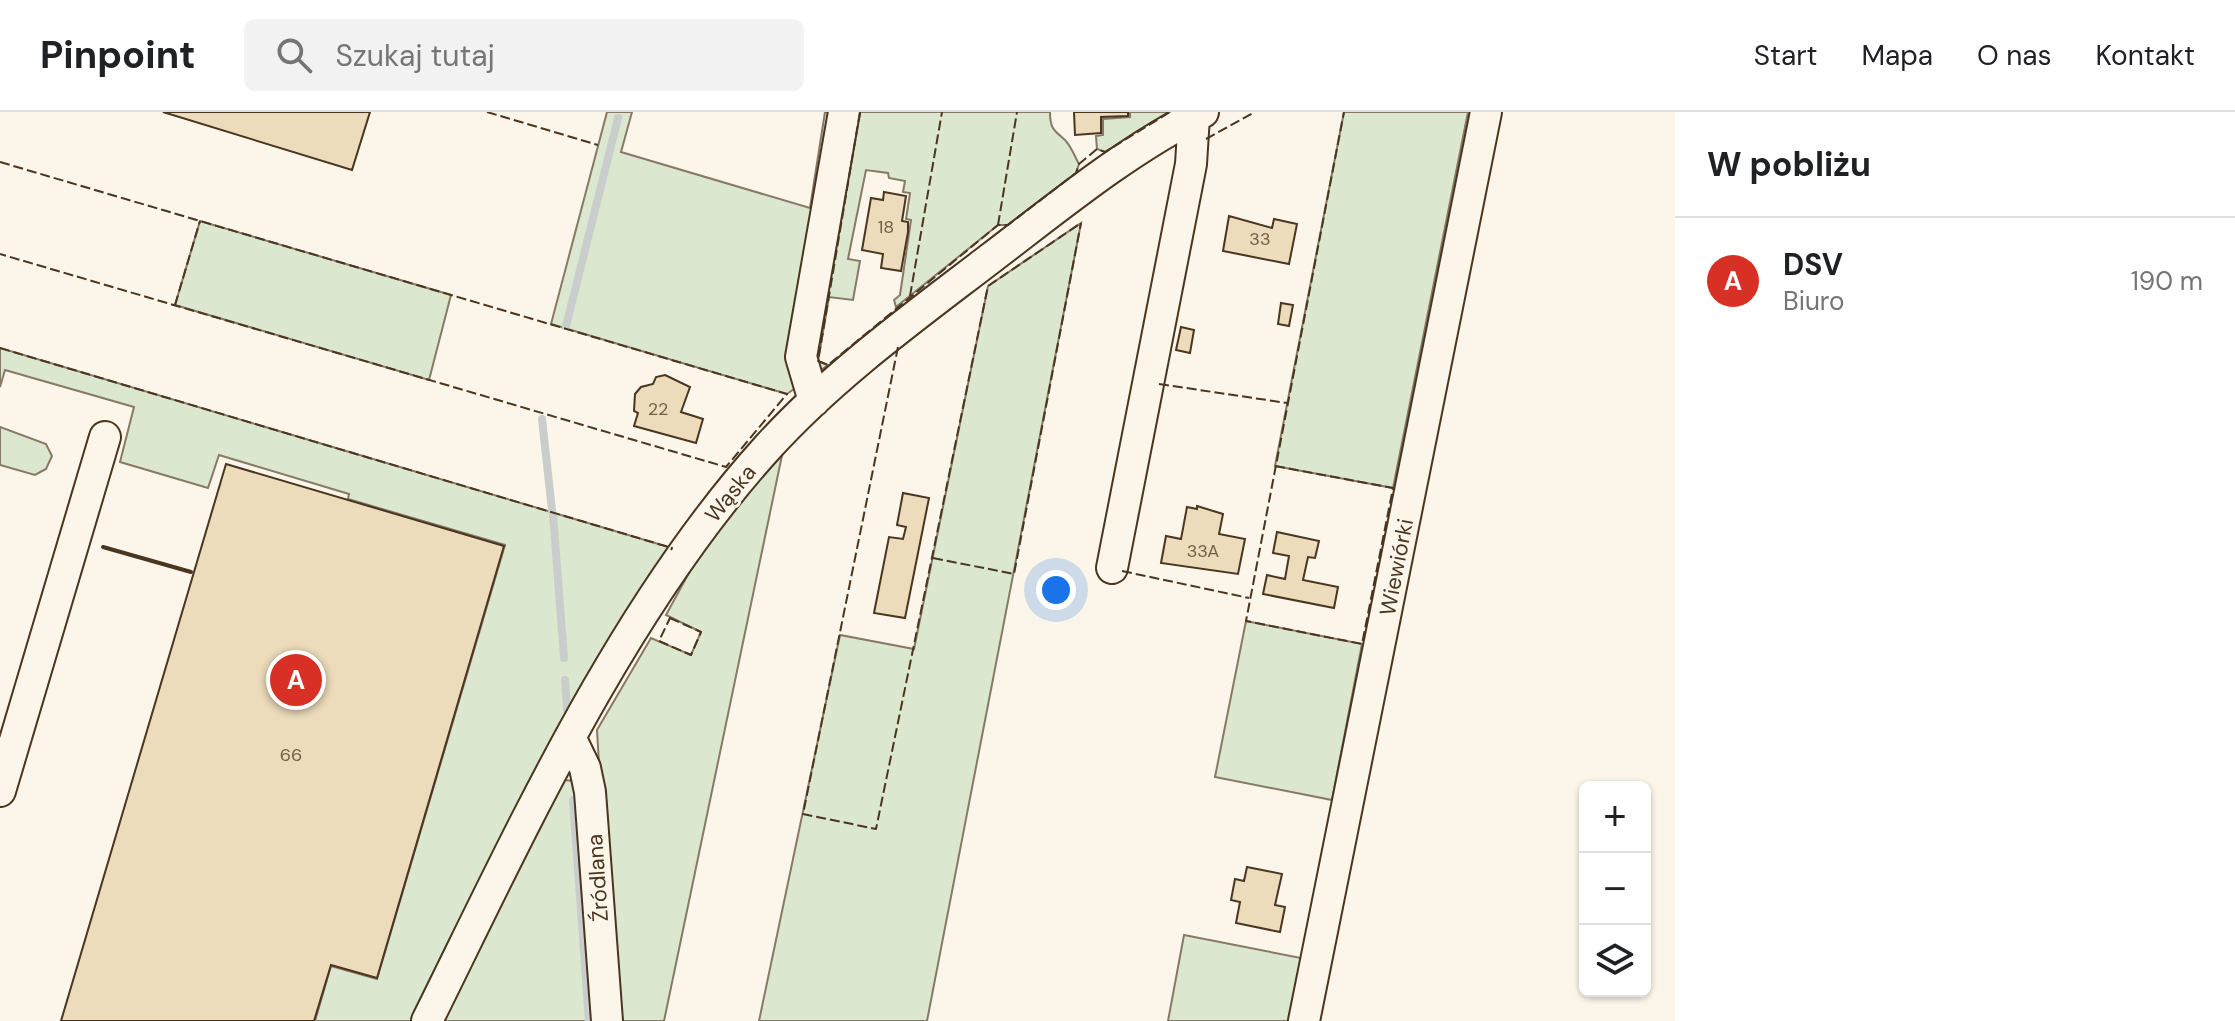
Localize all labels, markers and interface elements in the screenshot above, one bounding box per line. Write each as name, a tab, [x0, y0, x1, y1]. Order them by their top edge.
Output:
search box	[244, 19, 804, 91]
text: Pinpoint	[40, 30, 196, 80]
icon: search	[272, 33, 316, 77]
text: Szukaj tutaj	[336, 36, 495, 75]
text: Start	[1754, 37, 1818, 74]
text: Mapa	[1862, 37, 1933, 74]
text: O nas	[1977, 37, 2052, 74]
text: Kontakt	[2096, 37, 2195, 74]
text: W pobliżu	[1707, 142, 1871, 187]
house number: 18	[878, 215, 894, 239]
house number: 33	[1249, 227, 1271, 251]
text: DSV	[1783, 245, 1843, 284]
text: A	[1724, 264, 1742, 298]
text: 190 m	[2131, 264, 2203, 298]
text: Biuro	[1783, 284, 1844, 318]
house number: 22	[648, 397, 668, 421]
street label: Wąska	[698, 458, 762, 528]
street label: Wiewiórki	[1373, 516, 1420, 618]
house number: 33A	[1187, 539, 1219, 563]
your location	[1036, 570, 1076, 610]
pin: A	[270, 650, 322, 710]
house number: 66	[280, 743, 302, 767]
map controls	[1579, 781, 1651, 997]
button: +	[1579, 781, 1651, 853]
street label: Źródlana	[580, 833, 615, 923]
button: −	[1579, 853, 1651, 925]
button: layers	[1579, 925, 1651, 997]

